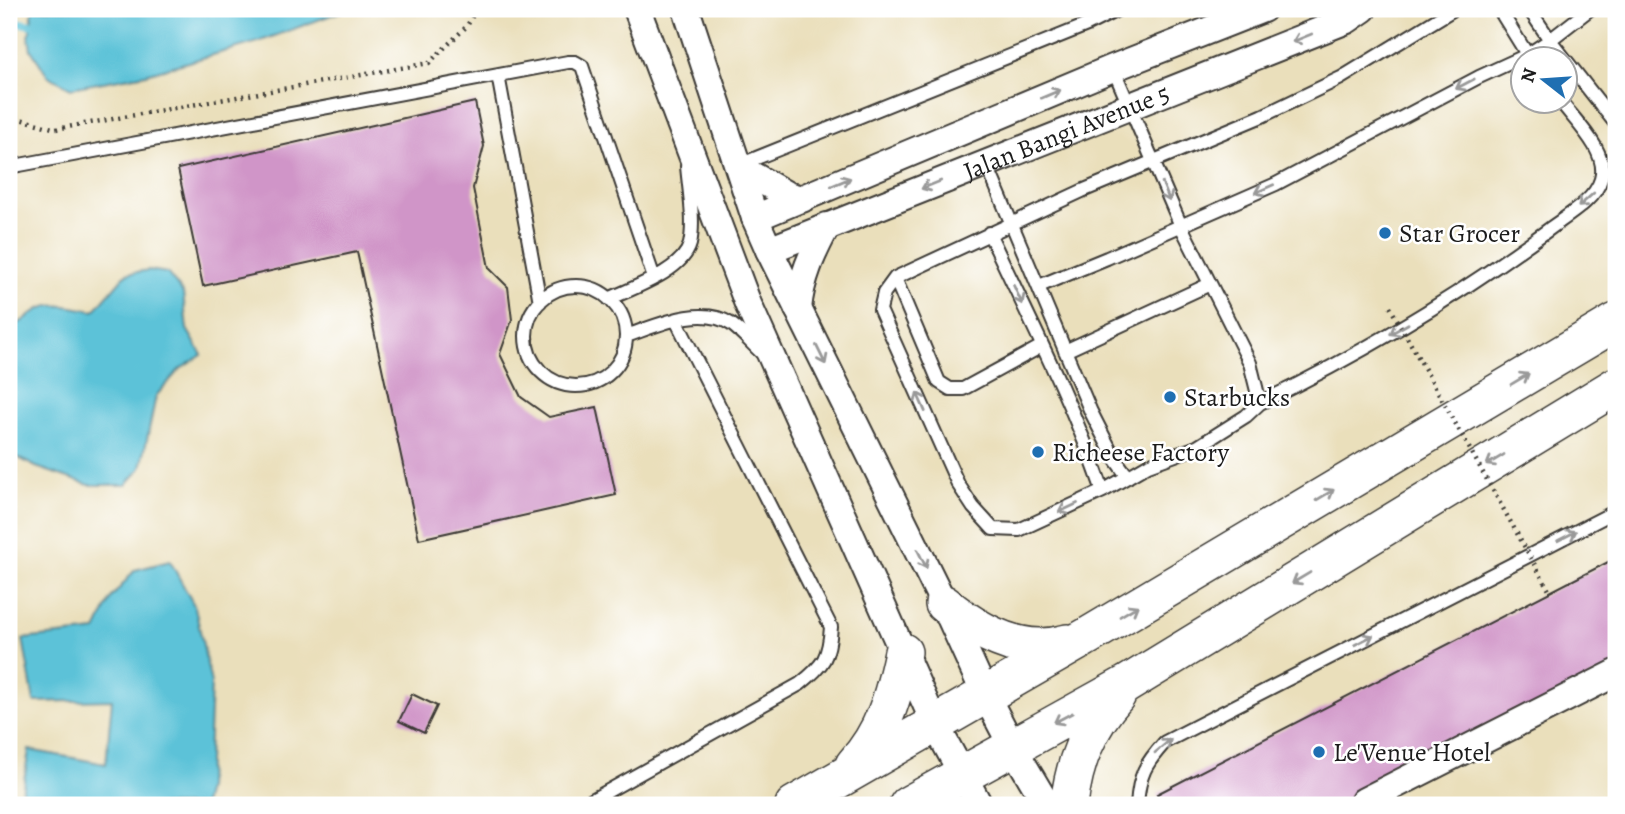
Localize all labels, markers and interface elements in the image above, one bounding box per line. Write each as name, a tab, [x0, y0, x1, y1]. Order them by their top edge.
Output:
one-way arrow	[1291, 33, 1313, 46]
north arrow	[1510, 46, 1580, 116]
text: N	[1514, 65, 1543, 86]
street label: Jalan Bangi Avenue 5	[958, 75, 1175, 189]
one-way arrow	[1456, 78, 1476, 92]
one-way arrow	[1039, 87, 1061, 100]
one-way arrow	[830, 175, 851, 188]
one-way arrow	[920, 180, 942, 193]
one-way arrow	[1161, 180, 1174, 202]
one-way arrow	[1253, 183, 1275, 196]
one-way arrow	[1577, 192, 1595, 208]
place label: Star Grocer	[1399, 216, 1520, 251]
marker: Star Grocer	[1377, 225, 1393, 241]
one-way arrow	[1012, 284, 1025, 305]
one-way arrow	[1389, 323, 1410, 336]
one-way arrow	[814, 344, 828, 365]
one-way arrow	[1510, 371, 1530, 385]
place label: Starbucks	[1184, 380, 1290, 415]
marker: Starbucks	[1162, 389, 1178, 405]
one-way arrow	[914, 392, 927, 413]
place label: Richeese Factory	[1052, 435, 1230, 470]
marker: Richeese Factory	[1030, 444, 1046, 460]
one-way arrow	[1486, 453, 1506, 467]
one-way arrow	[1314, 488, 1334, 502]
one-way arrow	[1058, 502, 1079, 515]
one-way arrow	[1556, 529, 1577, 543]
one-way arrow	[915, 548, 929, 569]
one-way arrow	[1291, 571, 1311, 585]
one-way arrow	[1119, 604, 1139, 618]
one-way arrow	[1353, 633, 1374, 646]
one-way arrow	[1053, 712, 1073, 726]
place label: Le'Venue Hotel	[1333, 735, 1490, 770]
one-way arrow	[1154, 738, 1172, 754]
marker: Le'Venue Hotel	[1311, 744, 1327, 760]

